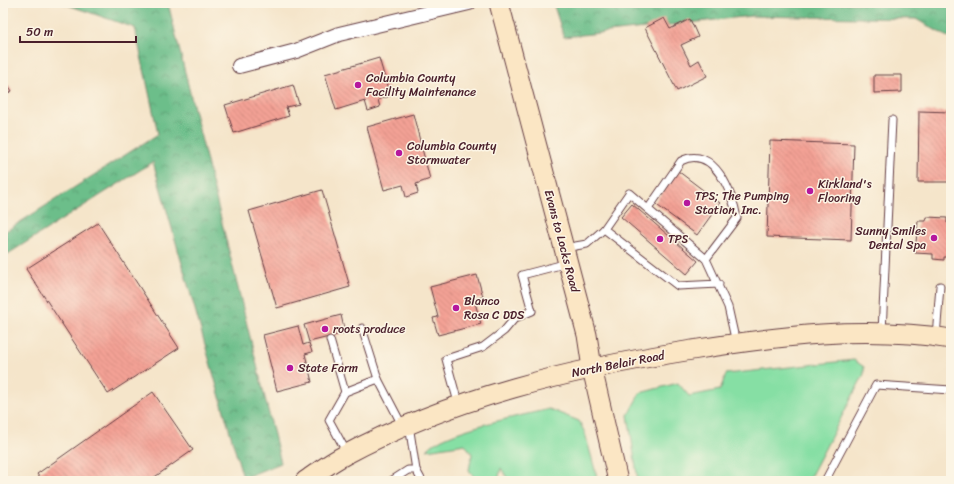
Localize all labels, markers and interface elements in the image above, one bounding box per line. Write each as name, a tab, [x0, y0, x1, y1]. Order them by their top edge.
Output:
scale bar	[20, 18, 136, 44]
text: 50 m	[26, 21, 53, 43]
place label: Columbia County Facility Maintenance	[366, 67, 476, 103]
marker: Columbia County Facility Maintenance	[353, 80, 363, 90]
place label: Columbia County Stormwater	[407, 135, 497, 171]
marker: Columbia County Stormwater	[394, 148, 404, 158]
place label: Kirkland's Flooring	[818, 173, 872, 209]
place label: TPS; The Pumping Station, Inc.	[695, 185, 789, 221]
marker: Kirkland's Flooring	[805, 186, 815, 196]
street label: Evans to Locks Road	[538, 187, 586, 295]
marker: TPS; The Pumping Station, Inc.	[682, 198, 692, 208]
place label: Sunny Smiles Dental Spa	[855, 220, 926, 256]
place label: TPS	[668, 228, 689, 250]
marker: Sunny Smiles Dental Spa	[929, 233, 939, 243]
marker: TPS	[655, 234, 665, 244]
place label: Blanco Rosa C DDS	[464, 290, 525, 326]
marker: Blanco Rosa C DDS	[451, 303, 461, 313]
place label: roots produce	[333, 318, 406, 340]
marker: roots produce	[320, 324, 330, 334]
street label: North Belair Road	[570, 344, 667, 384]
place label: State Farm	[298, 357, 358, 379]
marker: State Farm	[285, 363, 295, 373]

